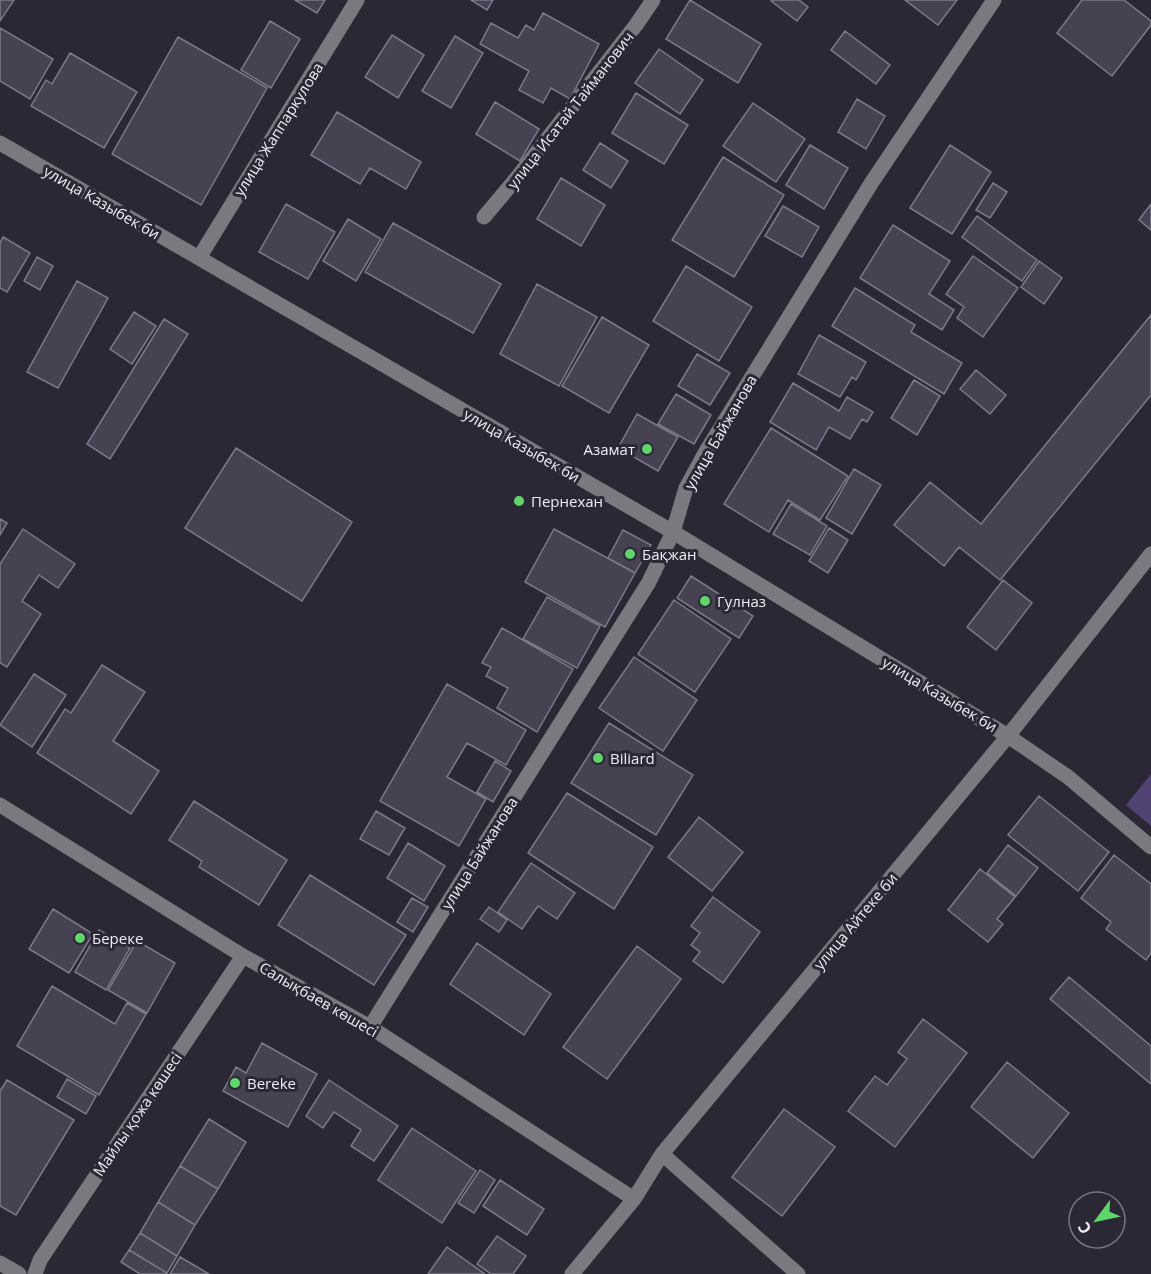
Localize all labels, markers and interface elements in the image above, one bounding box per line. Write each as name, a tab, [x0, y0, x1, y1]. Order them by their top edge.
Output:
street label: улица Исатай Тайманович	[502, 27, 638, 193]
street label: улица Жаппаркулова	[229, 58, 327, 200]
street label: улица Казыбек би	[40, 161, 164, 243]
street label: улица Байжанова	[679, 371, 761, 493]
street label: улица Казыбек би	[460, 404, 584, 486]
place label: Азамат	[584, 439, 635, 459]
marker: Азамат	[640, 442, 654, 456]
place label: Пернехан	[531, 491, 603, 511]
marker: Пернехан	[512, 494, 526, 508]
place label: Бақжан	[642, 544, 697, 564]
marker: Бақжан	[623, 547, 637, 561]
place label: Гулназ	[717, 591, 766, 611]
marker: Гулназ	[698, 594, 712, 608]
street label: улица Казыбек би	[879, 652, 1001, 736]
place label: Biliard	[610, 748, 655, 768]
marker: Biliard	[591, 751, 605, 765]
street label: улица Байжанова	[436, 793, 522, 913]
street label: улица Айтеке би	[809, 868, 901, 974]
place label: Береке	[92, 928, 143, 948]
marker: Береке	[73, 931, 87, 945]
street label: Салықбаев көшесі	[256, 957, 382, 1041]
street label: Майлы қожа көшесі	[88, 1048, 186, 1180]
place label: Bereke	[247, 1073, 296, 1093]
marker: Bereke	[228, 1076, 242, 1090]
north arrow	[1067, 1190, 1127, 1250]
text: С	[1072, 1218, 1096, 1238]

